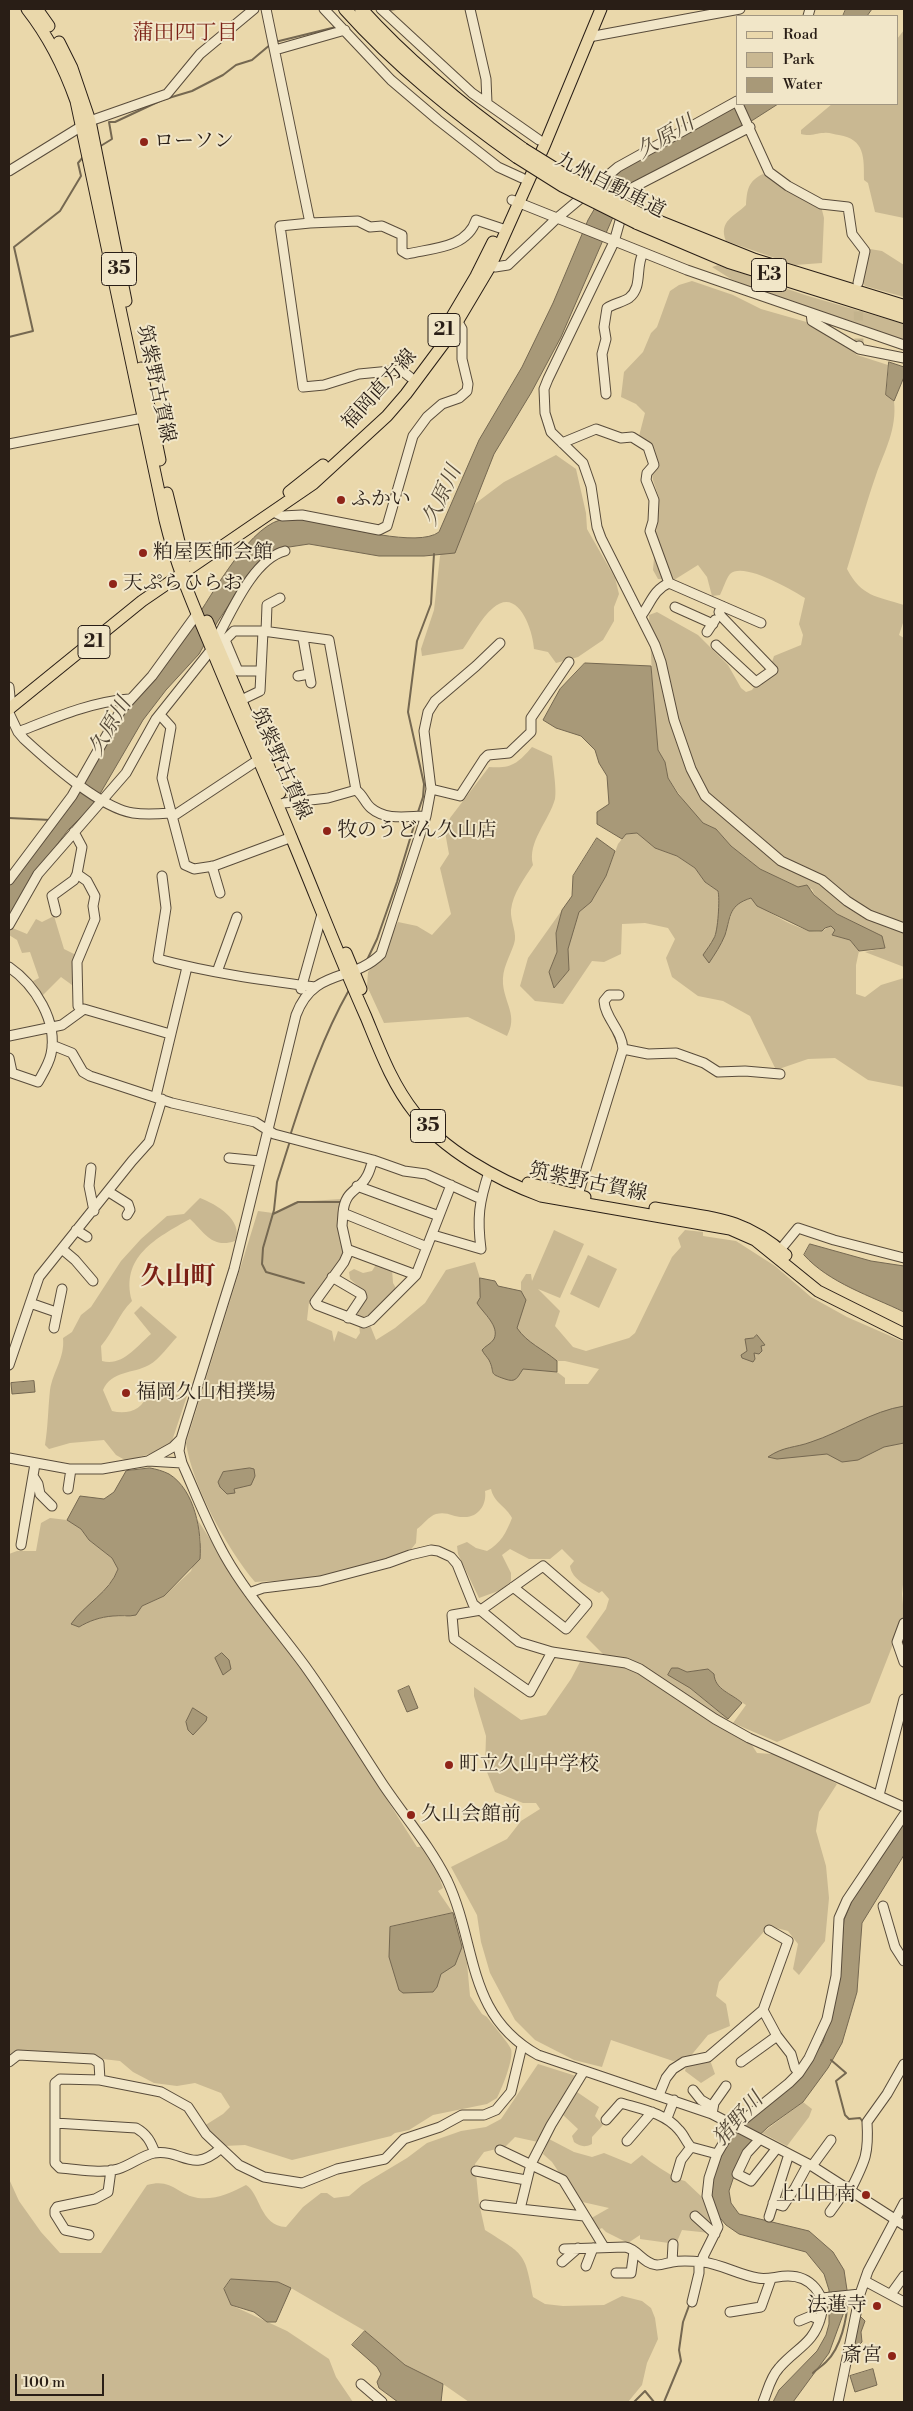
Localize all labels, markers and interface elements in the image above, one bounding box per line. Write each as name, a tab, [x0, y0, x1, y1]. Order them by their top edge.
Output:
legend	[736, 15, 898, 105]
district label: 蒲田四丁目	[133, 21, 237, 47]
text: Road	[783, 25, 818, 44]
text: Park	[783, 50, 814, 69]
text: Water	[783, 75, 822, 94]
water label: 久原川	[633, 111, 699, 165]
place label: ローソン	[154, 130, 234, 154]
marker: ローソン	[138, 136, 150, 148]
street label: 九州自動車道	[551, 148, 669, 224]
road number: 35	[102, 252, 136, 286]
road number: E3	[752, 258, 786, 292]
road number: 21	[428, 314, 460, 346]
street label: 筑紫野古賀線	[131, 323, 179, 445]
street label: 福岡直方線	[338, 345, 422, 435]
water label: 久原川	[418, 462, 468, 530]
place label: ふかい	[351, 488, 411, 512]
marker: ふかい	[335, 494, 347, 506]
place label: 粕屋医師会館	[153, 541, 273, 565]
marker: 粕屋医師会館	[137, 547, 149, 559]
place label: 天ぷらひらお	[123, 572, 243, 596]
marker: 天ぷらひらお	[107, 578, 119, 590]
road number: 21	[78, 626, 110, 659]
water label: 久原川	[84, 693, 138, 761]
street label: 筑紫野古賀線	[245, 704, 315, 824]
place label: 牧のうどん久山店	[337, 819, 497, 843]
marker: 牧のうどん久山店	[321, 825, 333, 837]
road number: 35	[410, 1110, 446, 1142]
street label: 筑紫野古賀線	[527, 1159, 649, 1207]
district label: 久山町	[141, 1263, 215, 1293]
place label: 福岡久山相撲場	[136, 1381, 276, 1405]
marker: 福岡久山相撲場	[120, 1387, 132, 1399]
place label: 町立久山中学校	[459, 1753, 599, 1777]
marker: 町立久山中学校	[443, 1759, 455, 1771]
place label: 久山会館前	[421, 1803, 521, 1827]
marker: 久山会館前	[405, 1809, 417, 1821]
water label: 猪野川	[709, 2088, 769, 2152]
place label: 上山田南	[776, 2183, 856, 2207]
marker: 上山田南	[860, 2189, 872, 2201]
place label: 法蓮寺	[807, 2294, 867, 2318]
marker: 法蓮寺	[871, 2300, 883, 2312]
place label: 斎宮	[842, 2344, 882, 2368]
marker: 斎宮	[886, 2350, 898, 2362]
scale bar	[18, 2364, 106, 2396]
text: 100 m	[23, 2373, 65, 2392]

